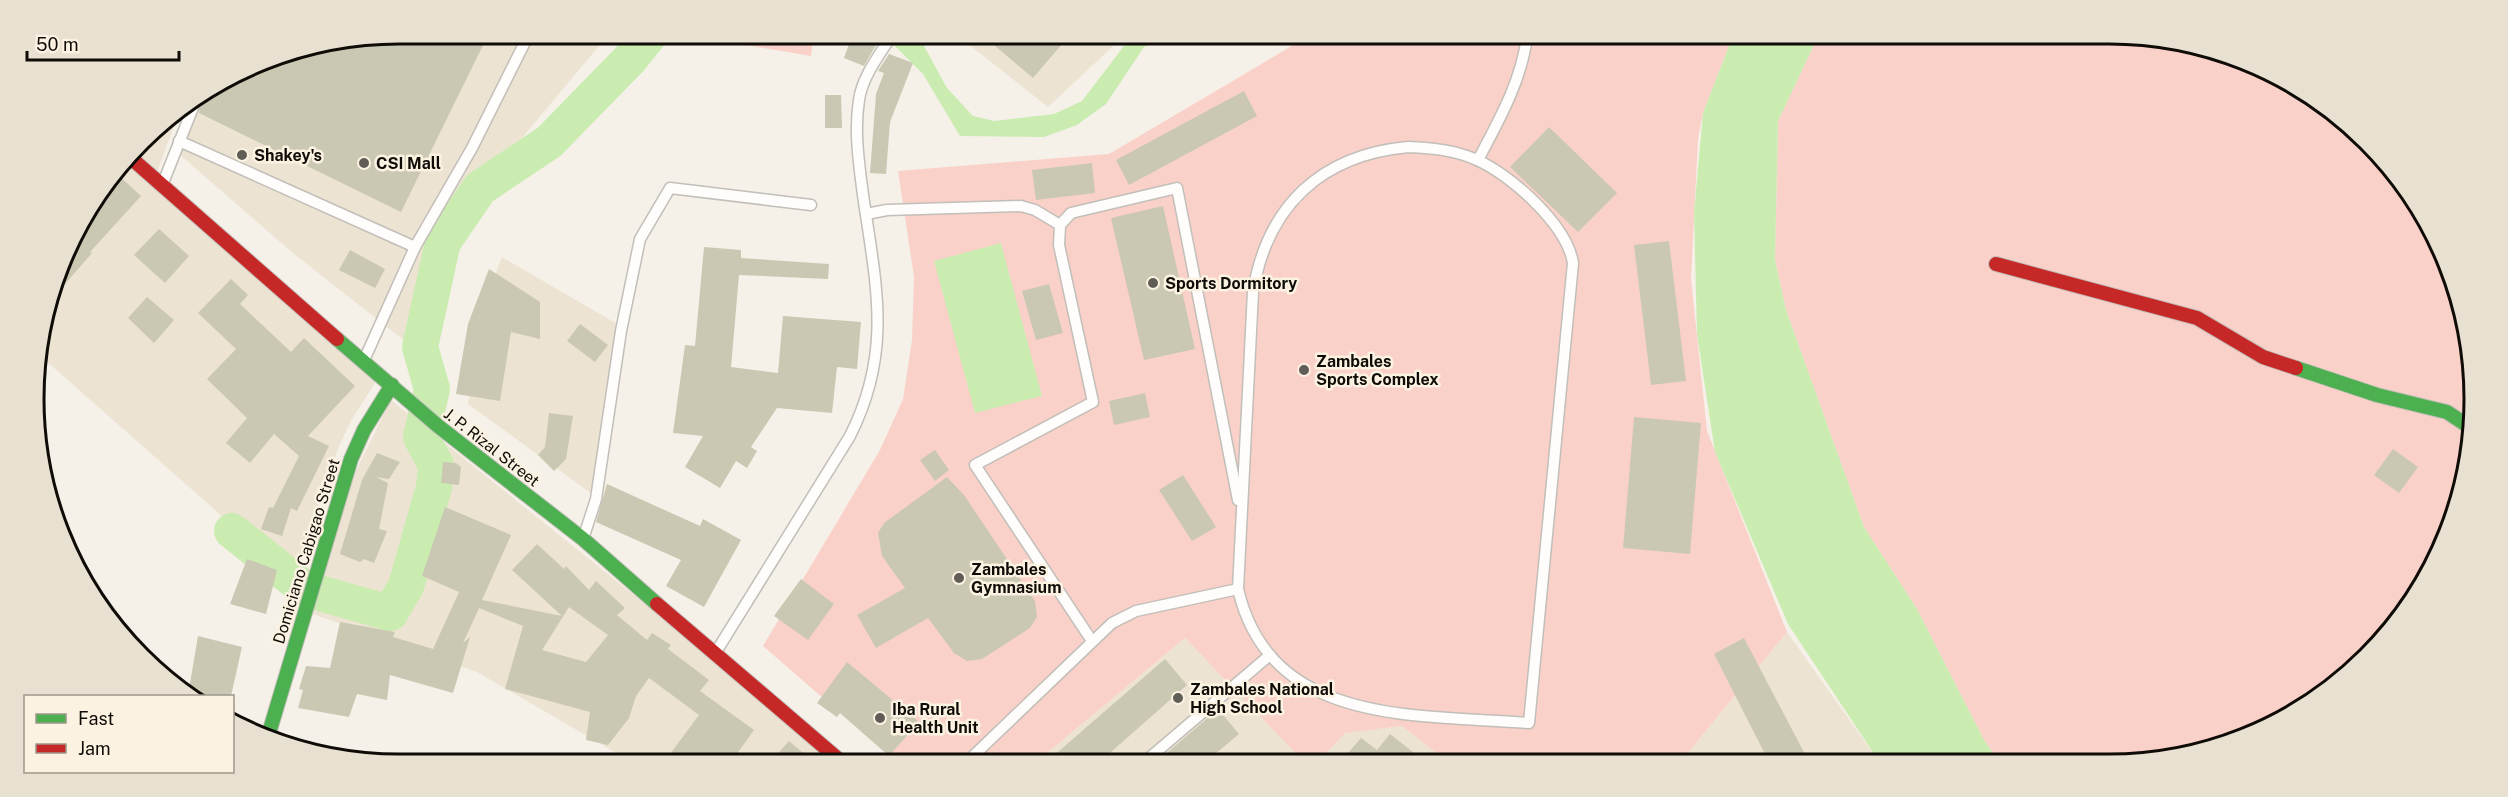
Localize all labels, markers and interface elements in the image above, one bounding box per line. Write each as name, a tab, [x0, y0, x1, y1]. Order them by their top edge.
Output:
scale bar	[27, 24, 178, 62]
text: 50 m	[36, 34, 79, 55]
place label: Shakey's	[254, 146, 322, 165]
marker: Shakey's	[235, 148, 249, 162]
place label: CSI Mall	[376, 154, 441, 173]
marker: CSI Mall	[357, 156, 371, 170]
place label: Sports Dormitory	[1165, 274, 1297, 293]
marker: Sports Dormitory	[1146, 276, 1160, 290]
place label: Zambales Sports Complex	[1316, 352, 1439, 389]
marker: Zambales Sports Complex	[1297, 363, 1311, 377]
street label: J. P. Rizal Street	[440, 404, 543, 491]
street label: Domiciano Cabigao Street	[269, 456, 344, 646]
place label: Zambales Gymnasium	[971, 560, 1062, 597]
marker: Zambales Gymnasium	[952, 571, 966, 585]
place label: Zambales National High School	[1190, 680, 1334, 717]
marker: Zambales National High School	[1171, 691, 1185, 705]
legend	[24, 695, 234, 773]
place label: Iba Rural Health Unit	[892, 700, 979, 737]
text: Fast	[78, 708, 114, 729]
marker: Iba Rural Health Unit	[873, 711, 887, 725]
text: Jam	[78, 738, 111, 759]

